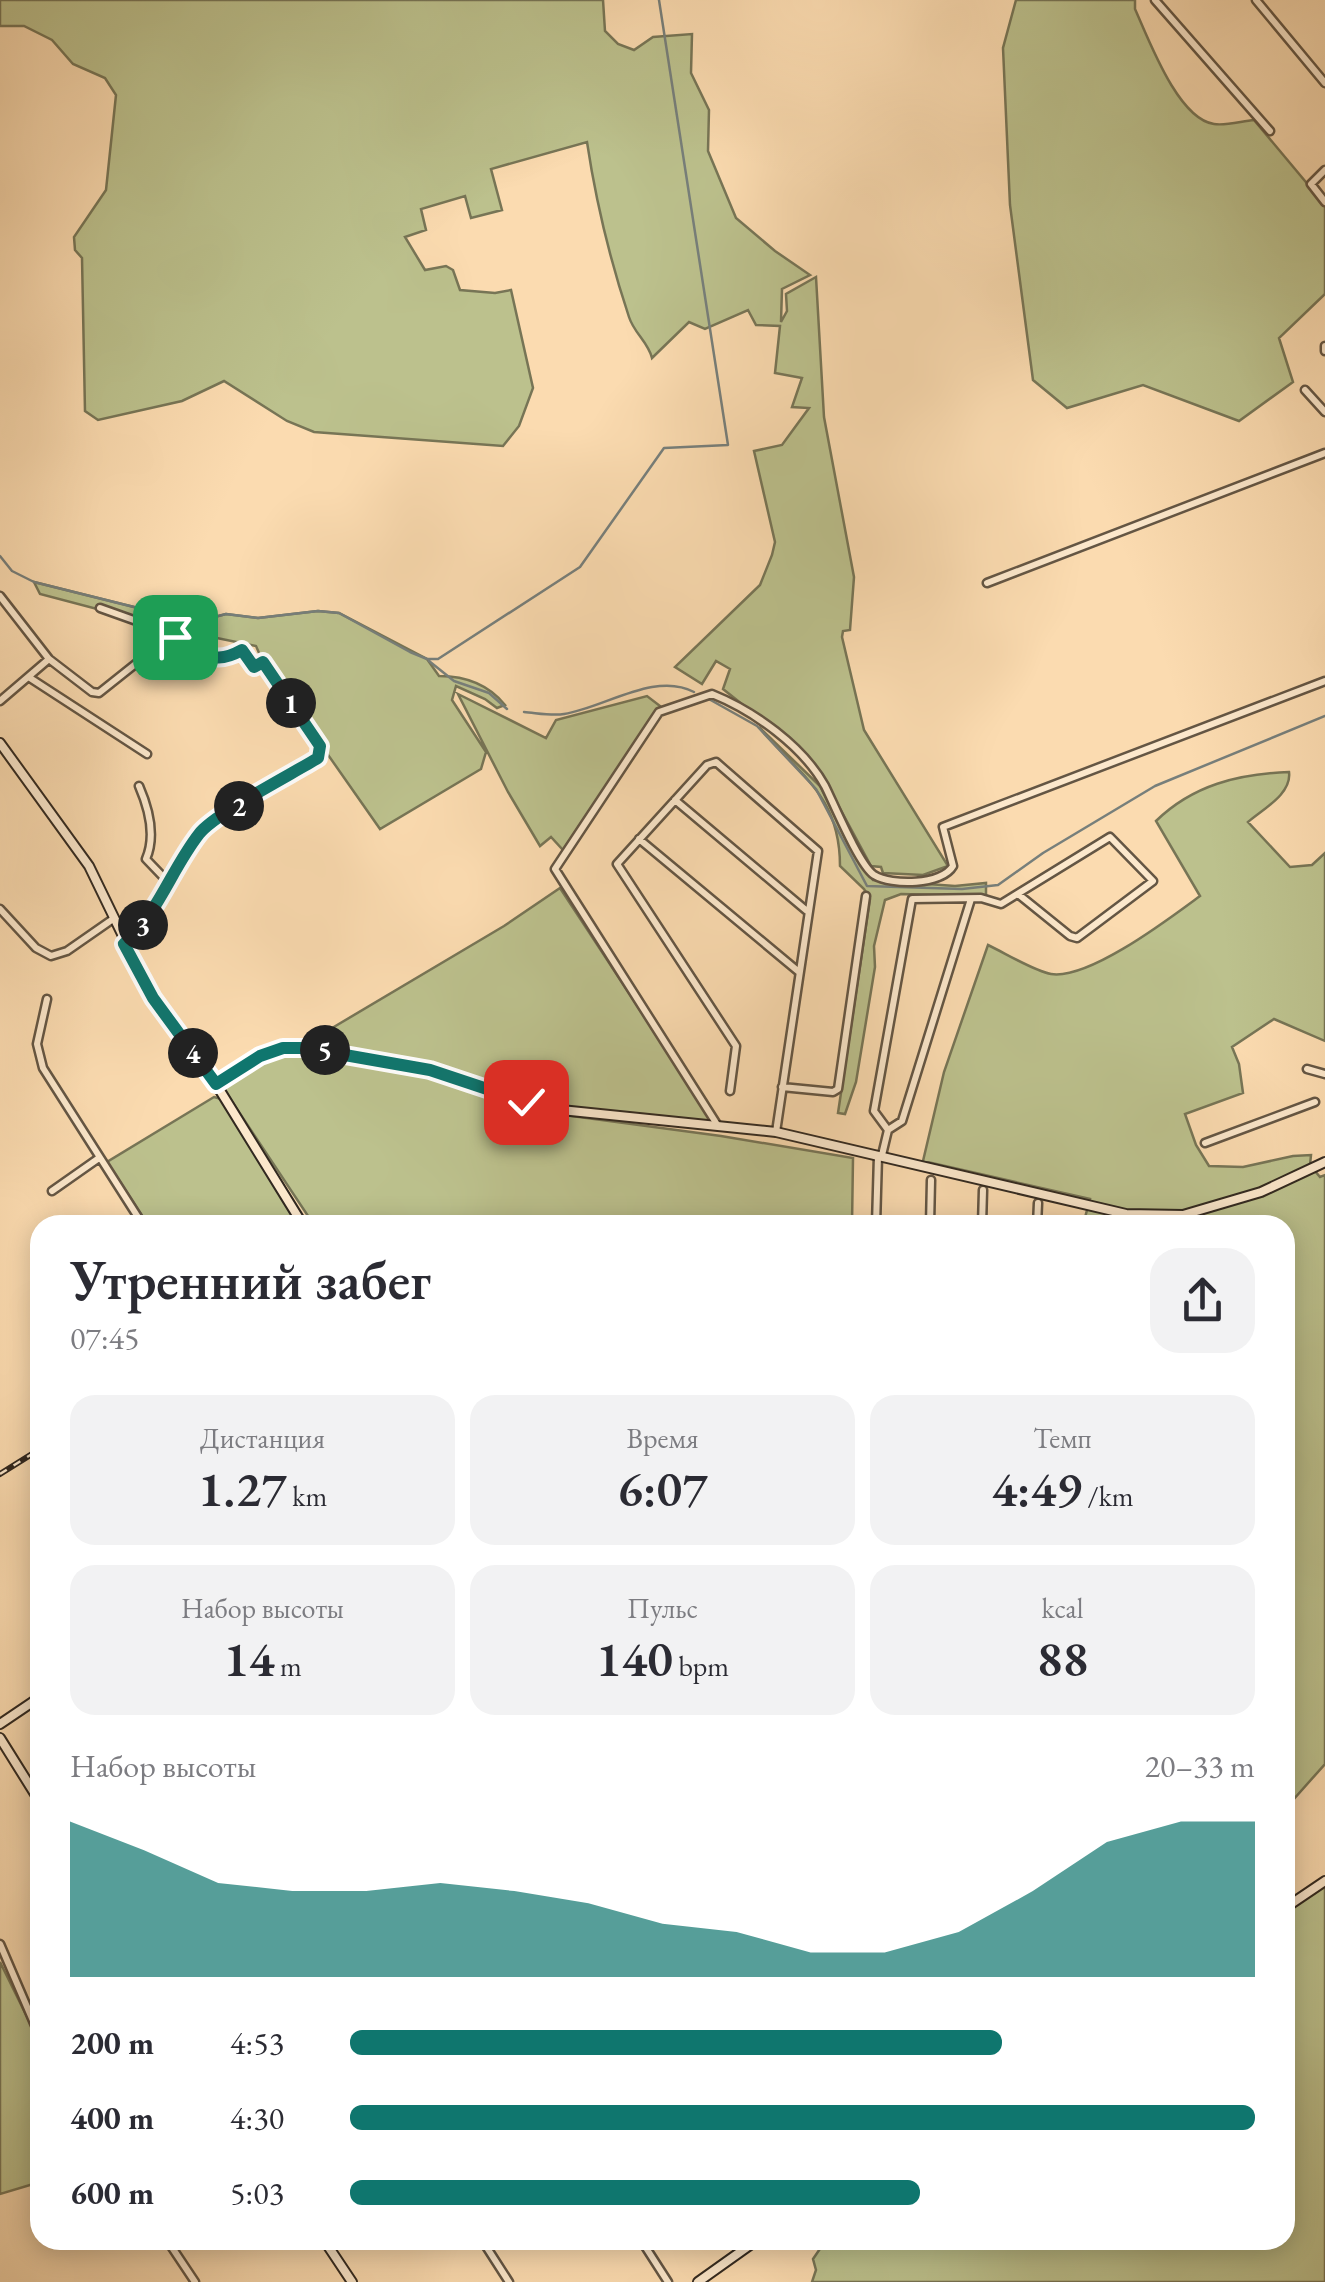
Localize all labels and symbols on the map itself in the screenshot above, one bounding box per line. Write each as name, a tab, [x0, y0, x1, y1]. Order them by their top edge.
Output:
pin	[133, 595, 218, 680]
pin: 1	[266, 678, 316, 728]
pin: 2	[214, 781, 264, 831]
pin: 3	[118, 900, 168, 950]
pin: 5	[300, 1025, 350, 1075]
pin: 4	[168, 1028, 218, 1078]
pin	[484, 1060, 569, 1145]

